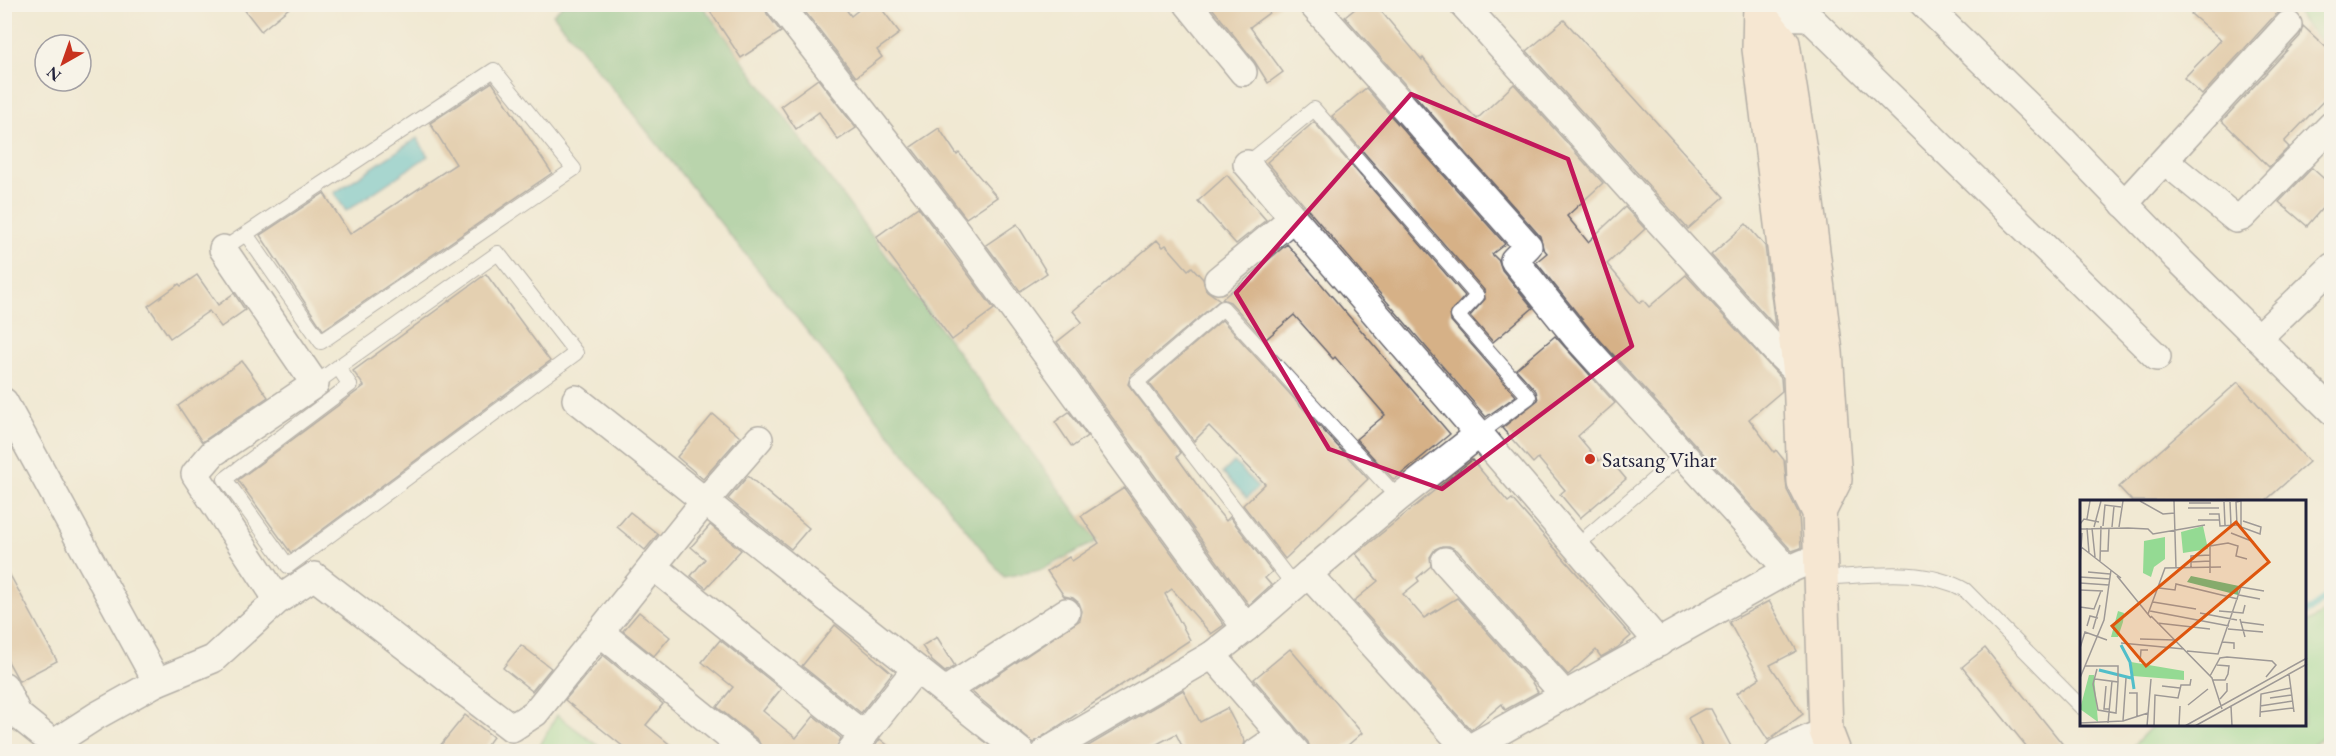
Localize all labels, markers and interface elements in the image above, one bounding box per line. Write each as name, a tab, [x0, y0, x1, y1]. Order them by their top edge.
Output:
north arrow	[33, 33, 93, 93]
text: N	[42, 62, 65, 86]
place label: Satsang Vihar	[1602, 445, 1717, 474]
marker: Satsang Vihar	[1583, 452, 1597, 466]
inset map	[2080, 500, 2306, 726]

